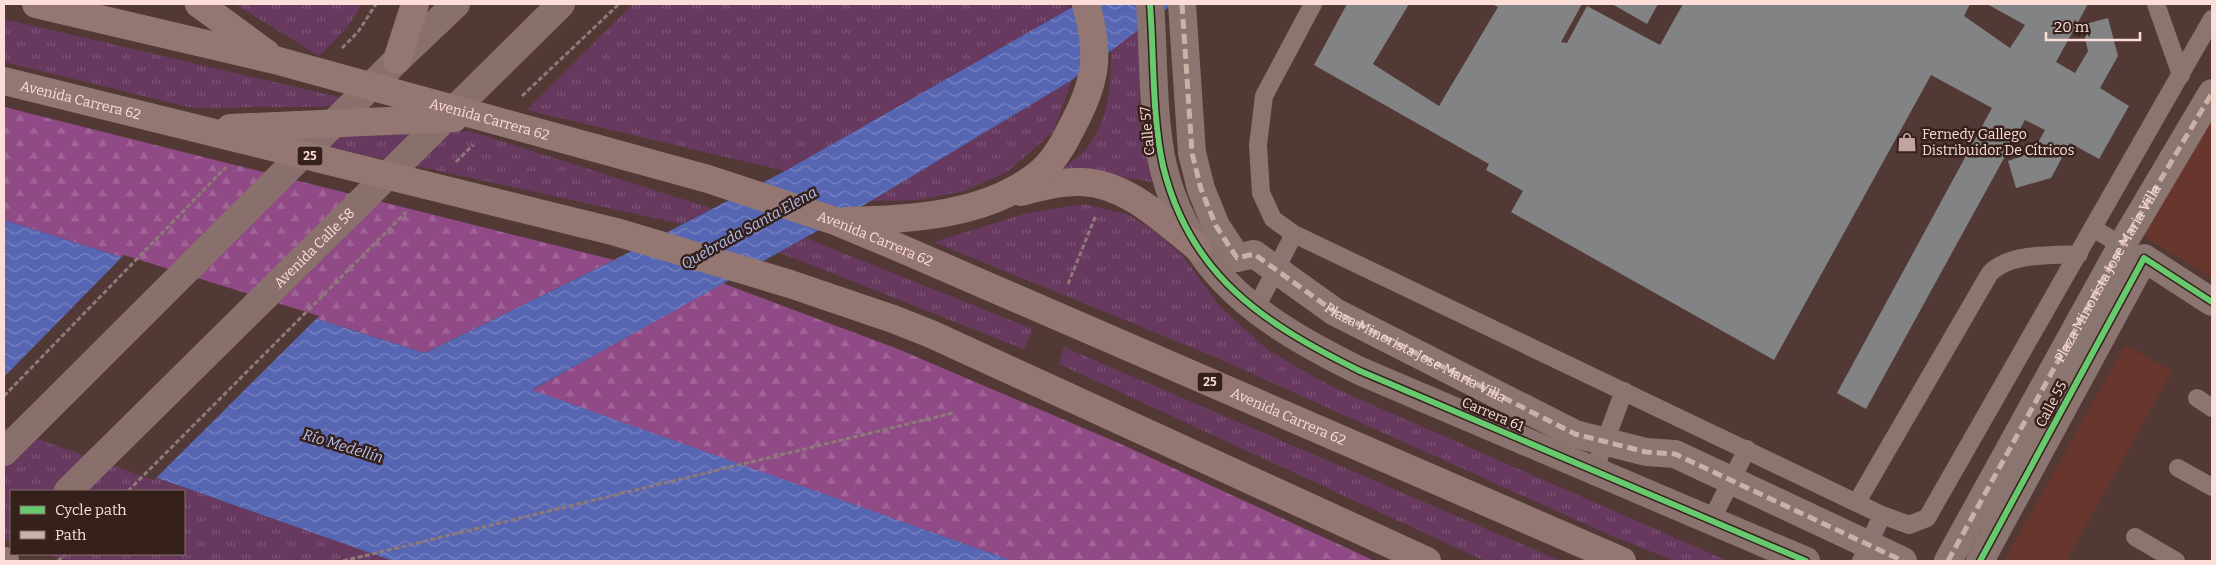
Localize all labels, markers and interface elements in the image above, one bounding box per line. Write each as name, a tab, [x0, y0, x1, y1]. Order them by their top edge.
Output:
scale bar	[2046, 10, 2140, 42]
text: 20 m	[2054, 18, 2090, 36]
street label: Avenida Carrera 62	[19, 77, 143, 123]
street label: Avenida Carrera 62	[428, 95, 551, 144]
street label: Calle 57	[1136, 106, 1159, 156]
place label: Fernedy Gallego Distribuidor De Cítricos	[1922, 126, 2074, 159]
shop icon: Fernedy Gallego Distribuidor De Cítricos	[1896, 131, 1918, 153]
road number: 25	[298, 146, 322, 166]
street label: Plaza Minorista Jose Maria Villa	[2051, 181, 2165, 366]
water label: Quebrada Santa Elena	[678, 183, 820, 273]
street label: Avenida Calle 58	[271, 205, 358, 292]
street label: Avenida Carrera 62	[815, 208, 935, 270]
street label: Plaza Minorista Jose Maria Villa	[1321, 299, 1509, 407]
road number: 25	[1198, 372, 1222, 392]
street label: Calle 55	[2032, 378, 2071, 430]
street label: Avenida Carrera 62	[1228, 384, 1348, 449]
street label: Carrera 61	[1459, 394, 1527, 435]
water label: Río Medellín	[301, 425, 385, 467]
legend	[10, 490, 185, 555]
text: Cycle path	[55, 501, 127, 519]
text: Path	[55, 526, 87, 544]

